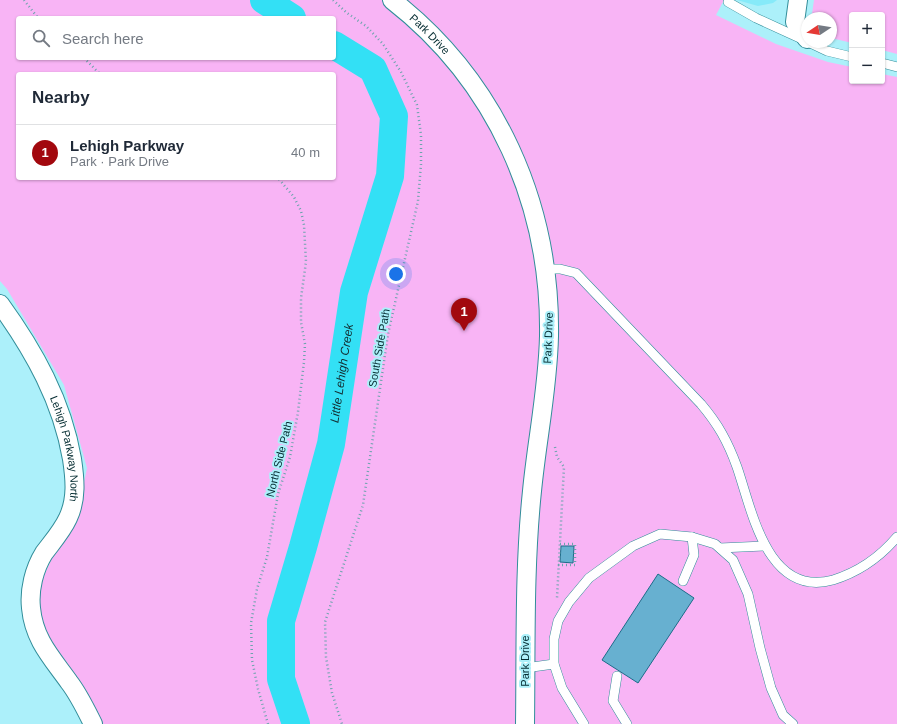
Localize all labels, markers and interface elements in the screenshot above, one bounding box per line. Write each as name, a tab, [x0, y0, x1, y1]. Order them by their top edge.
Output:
street label: Park Drive	[407, 12, 452, 57]
north arrow	[801, 12, 837, 48]
map controls	[849, 12, 885, 84]
button: +	[849, 12, 885, 48]
search box	[16, 16, 336, 60]
icon: search	[30, 27, 52, 49]
text: Search here	[62, 30, 144, 47]
button: −	[849, 48, 885, 84]
text: Nearby	[32, 88, 90, 107]
text: Lehigh Parkway	[70, 137, 184, 154]
text: 1	[41, 145, 49, 160]
text: 40 m	[291, 145, 320, 160]
text: Park · Park Drive	[70, 154, 169, 169]
your location	[386, 264, 406, 284]
pin: 1	[451, 298, 477, 331]
street label: South Side Path	[366, 308, 392, 388]
street label: Park Drive	[541, 312, 555, 364]
water label: Little Lehigh Creek	[327, 322, 356, 424]
street label: Lehigh Parkway North	[48, 394, 81, 502]
street label: North Side Path	[264, 420, 294, 498]
street label: Park Drive	[519, 635, 531, 687]

